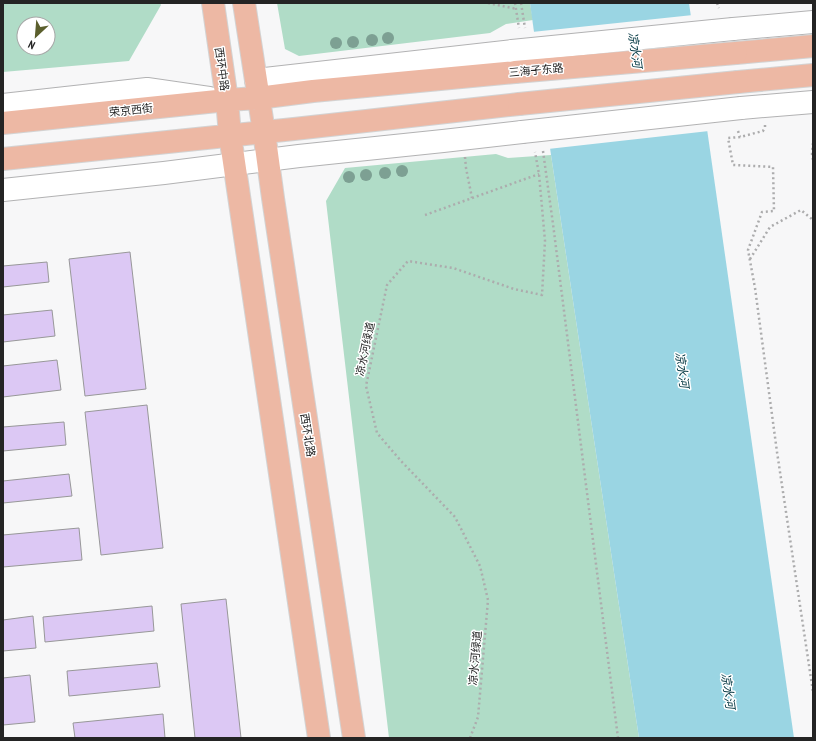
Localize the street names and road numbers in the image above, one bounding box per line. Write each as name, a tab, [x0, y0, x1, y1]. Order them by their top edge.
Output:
street label: 西环中路	[212, 46, 232, 92]
street label: 三海子东路	[508, 61, 564, 79]
street label: 荣京西街	[108, 101, 154, 119]
street label: 凉水河绿道	[352, 321, 378, 377]
street label: 西环北路	[298, 412, 318, 458]
street label: 凉水河绿道	[466, 630, 484, 686]

